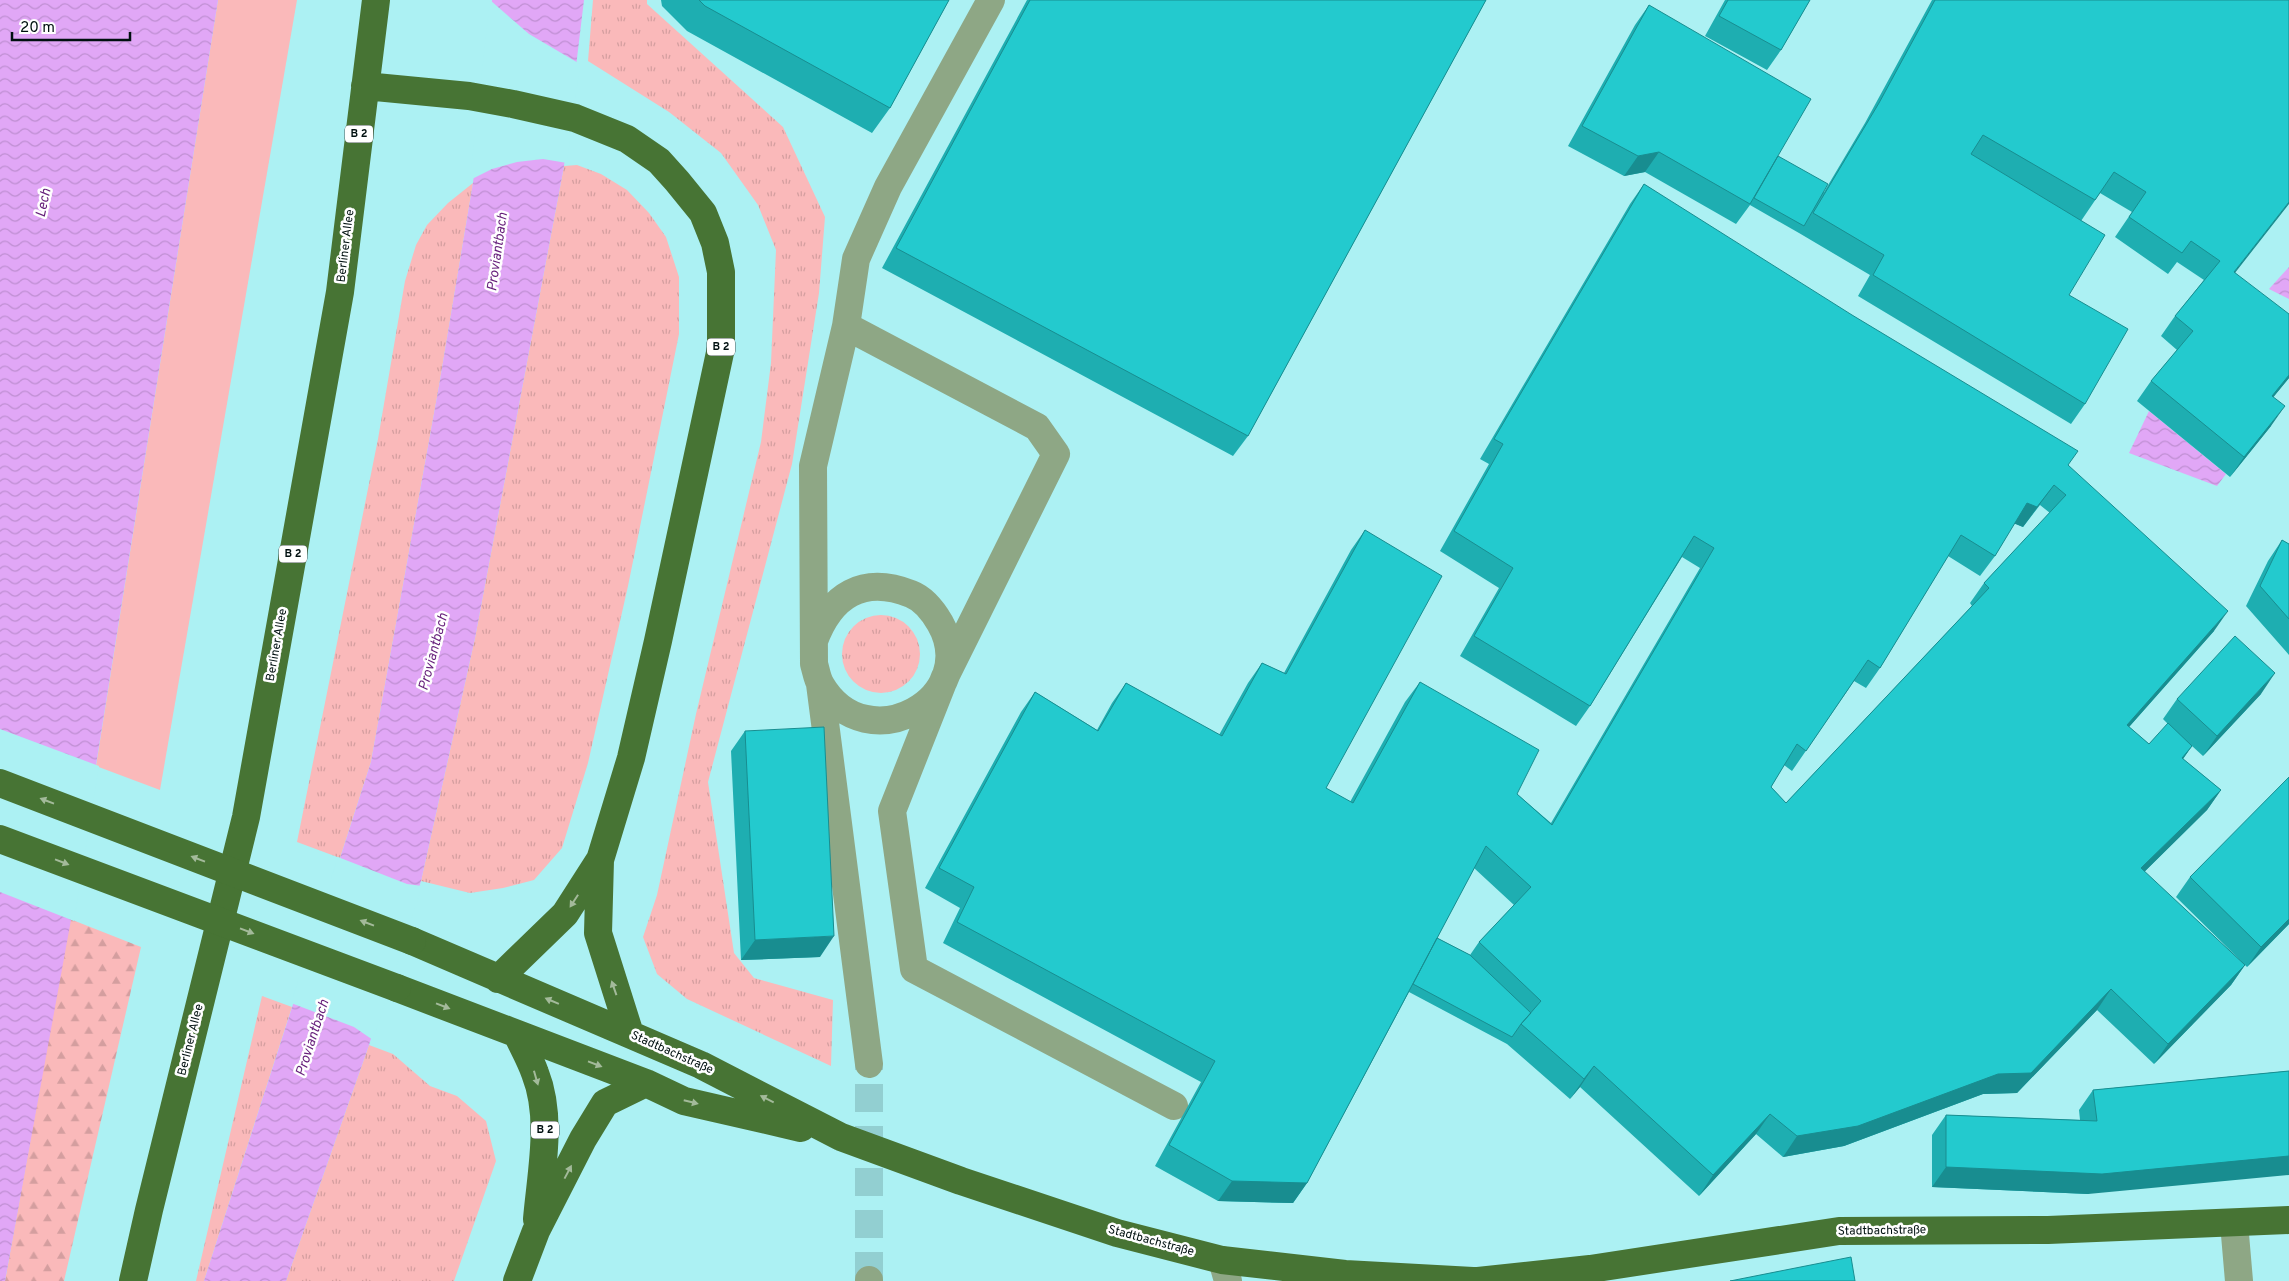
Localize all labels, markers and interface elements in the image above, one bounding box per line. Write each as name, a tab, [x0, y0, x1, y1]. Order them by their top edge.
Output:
scale bar	[12, 10, 130, 42]
text: 20 m	[20, 19, 55, 38]
road number: B 2	[345, 126, 373, 142]
water label: Lech	[33, 187, 55, 219]
street label: Berliner Allee	[334, 209, 358, 283]
water label: Proviantbach	[484, 211, 512, 293]
road number: B 2	[707, 338, 735, 356]
road number: B 2	[279, 546, 307, 562]
street label: Berliner Allee	[263, 607, 291, 683]
water label: Proviantbach	[416, 611, 453, 693]
one-way arrow	[39, 797, 54, 804]
one-way arrow	[191, 855, 206, 862]
one-way arrow	[55, 858, 70, 866]
one-way arrow	[569, 894, 578, 907]
one-way arrow	[359, 919, 374, 926]
one-way arrow	[240, 928, 254, 936]
one-way arrow	[610, 980, 617, 995]
water label: Proviantbach	[293, 997, 333, 1078]
one-way arrow	[545, 997, 559, 1005]
street label: Berliner Allee	[174, 1002, 208, 1078]
one-way arrow	[436, 1002, 451, 1010]
street label: Stadtbachstraße	[628, 1028, 716, 1078]
one-way arrow	[588, 1060, 603, 1068]
one-way arrow	[533, 1071, 541, 1086]
one-way arrow	[760, 1095, 774, 1103]
one-way arrow	[683, 1098, 698, 1106]
road number: B 2	[531, 1122, 559, 1138]
one-way arrow	[564, 1165, 572, 1179]
street label: Stadtbachstraße	[1106, 1222, 1196, 1260]
street label: Stadtbachstraße	[1838, 1222, 1926, 1240]

